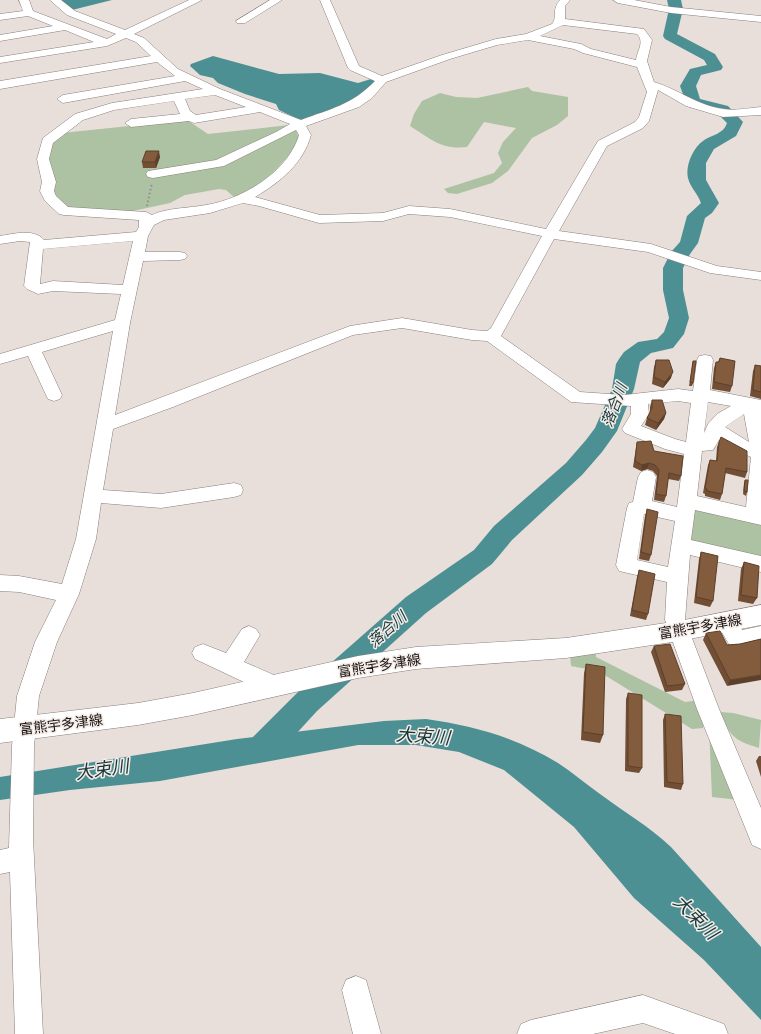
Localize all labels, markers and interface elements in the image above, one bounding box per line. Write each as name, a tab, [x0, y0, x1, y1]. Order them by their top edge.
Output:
water label: 落合川	[597, 379, 632, 429]
water label: 落合川	[364, 606, 412, 651]
street label: 富熊宇多津線	[657, 610, 743, 642]
street label: 富熊宇多津線	[336, 650, 422, 680]
street label: 富熊宇多津線	[18, 710, 104, 738]
water label: 大束川	[395, 724, 453, 748]
water label: 大束川	[74, 755, 132, 783]
water label: 大束川	[669, 890, 724, 945]

